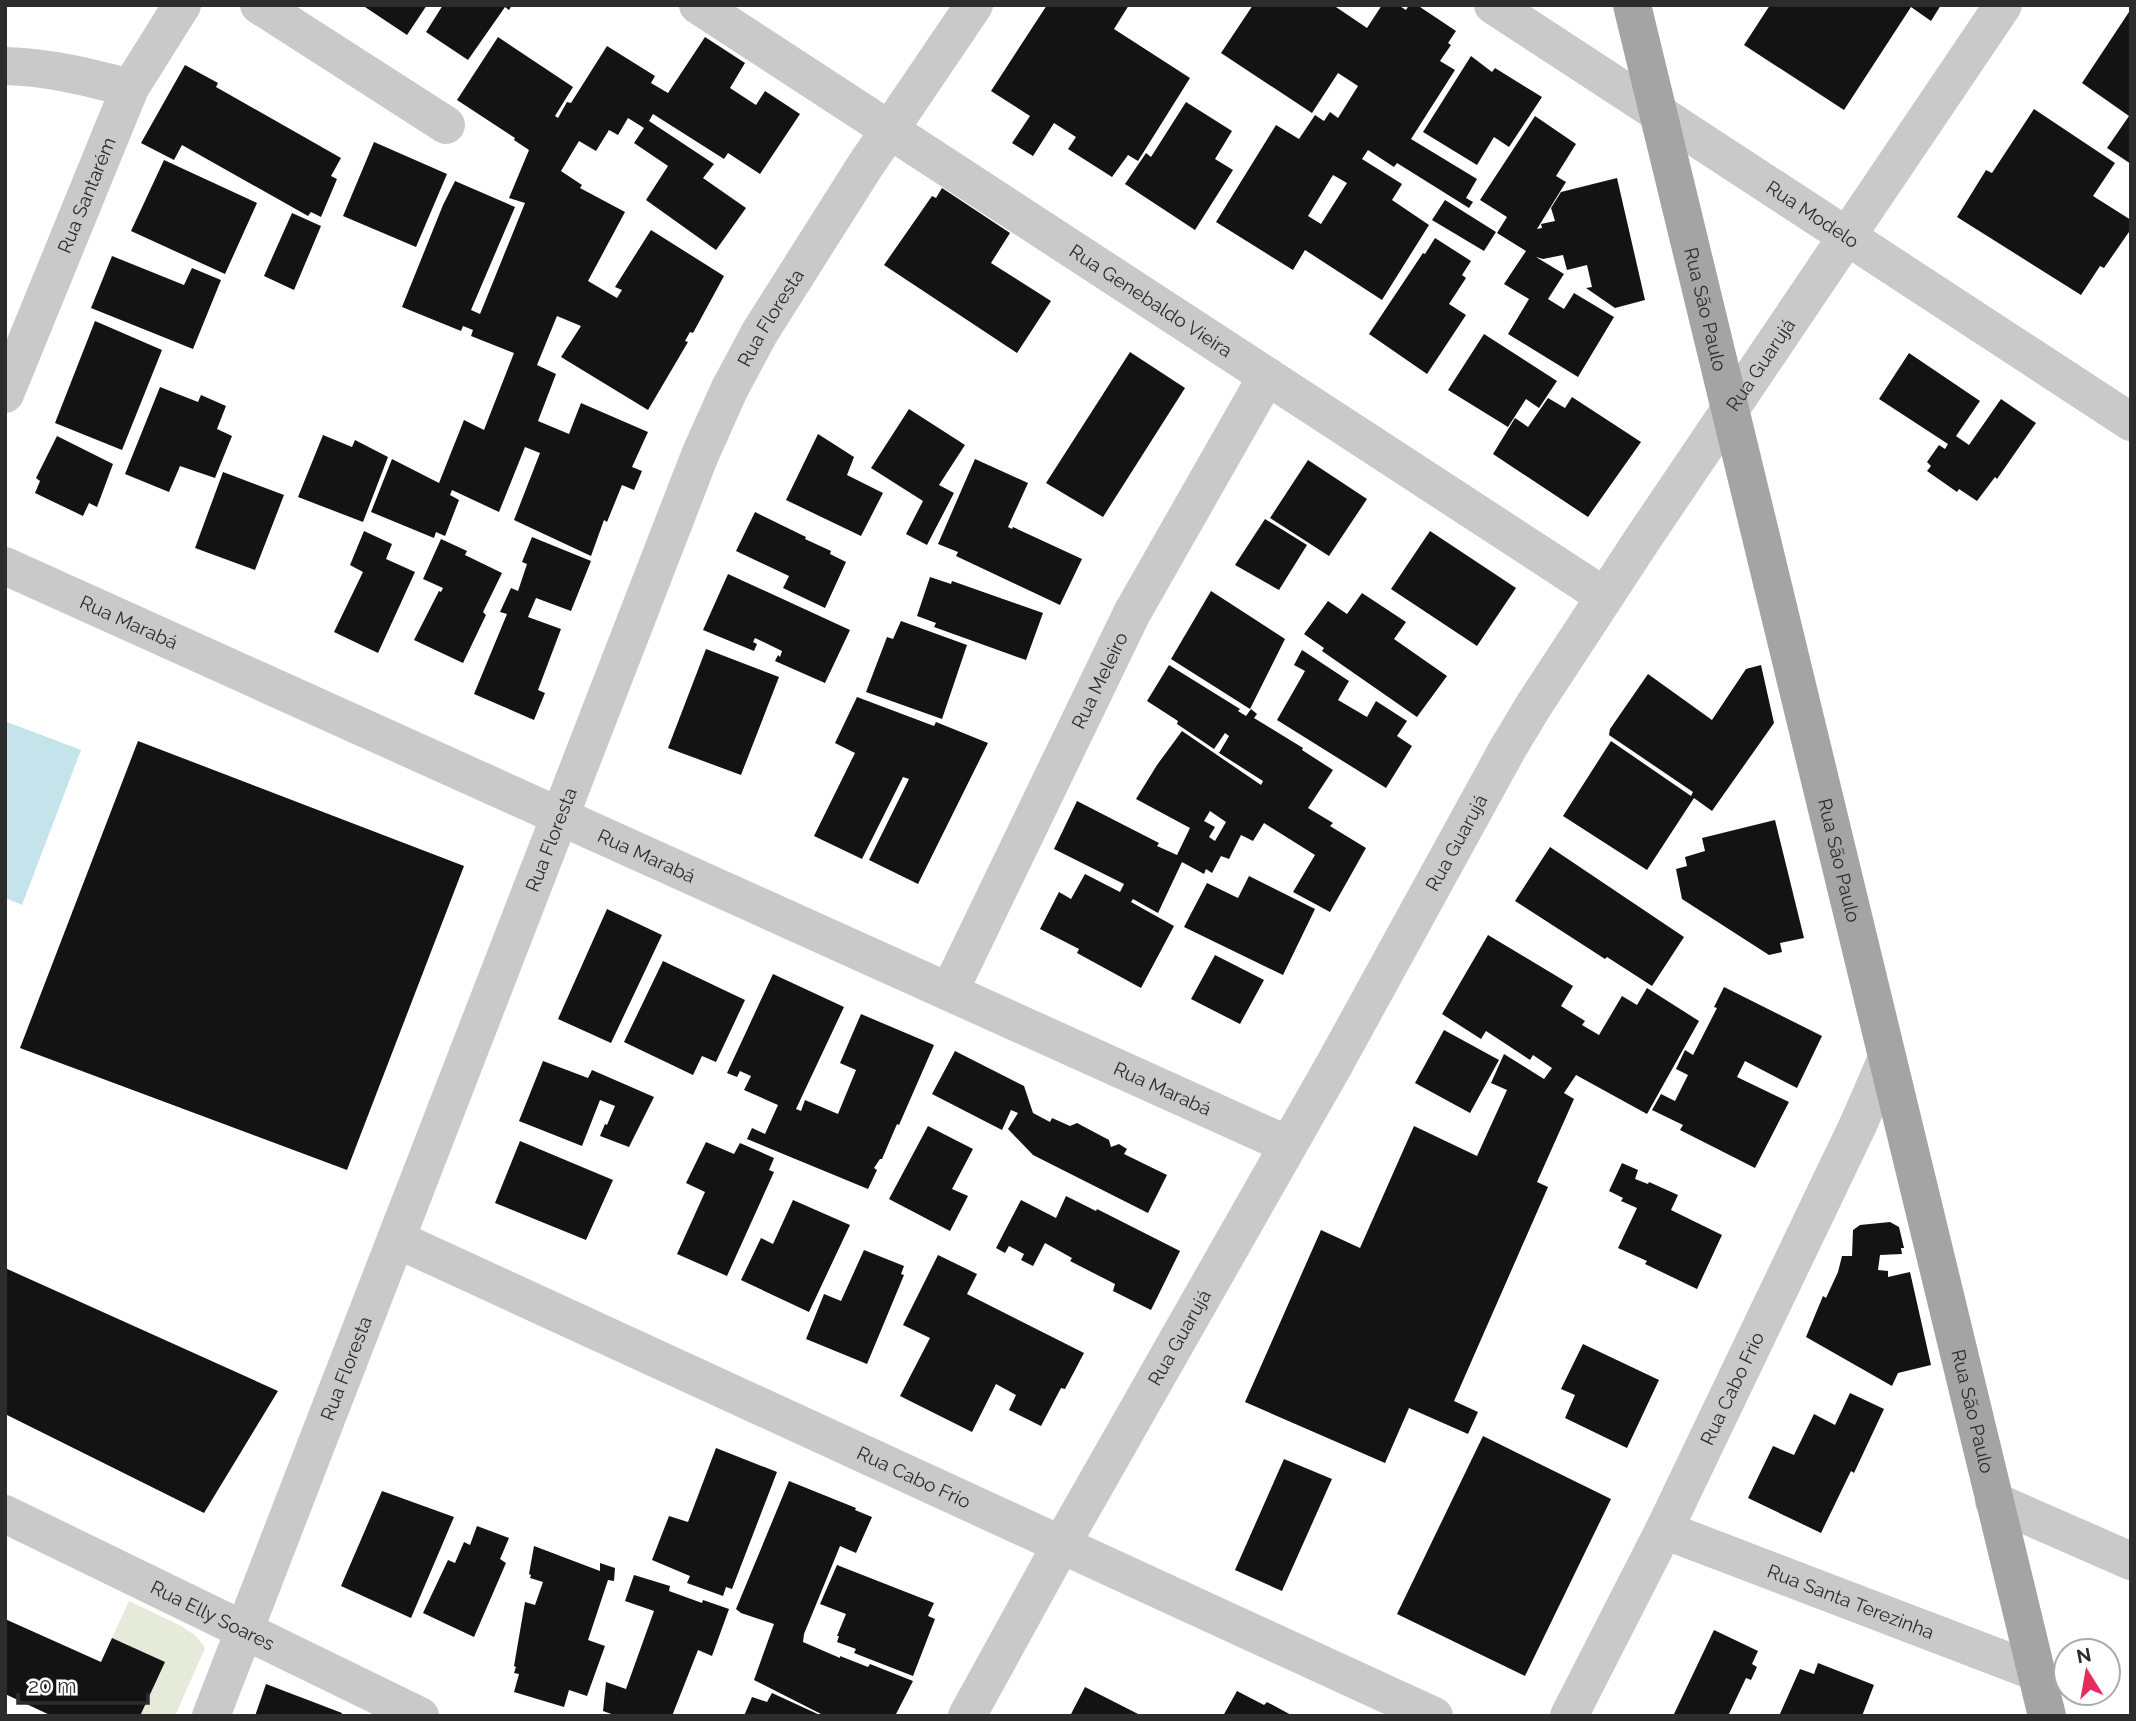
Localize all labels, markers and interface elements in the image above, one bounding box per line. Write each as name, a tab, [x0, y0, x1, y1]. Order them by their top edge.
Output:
street label: Rua Santarém	[53, 134, 120, 256]
street label: Rua Modelo	[1762, 176, 1863, 252]
street label: Rua Genebaldo Vieira	[1066, 240, 1237, 362]
street label: Rua São Paulo	[1680, 245, 1731, 373]
street label: Rua Floresta	[733, 265, 808, 370]
street label: Rua Guarujá	[1721, 314, 1799, 415]
street label: Rua Marabá	[77, 590, 181, 654]
street label: Rua Meleiro	[1067, 629, 1132, 732]
street label: Rua Floresta	[521, 784, 581, 895]
street label: Rua Guarujá	[1421, 791, 1491, 895]
street label: Rua São Paulo	[1814, 796, 1865, 924]
street label: Rua Marabá	[594, 824, 699, 887]
street label: Rua Marabá	[1110, 1057, 1215, 1120]
street label: Rua Guarujá	[1143, 1286, 1215, 1389]
street label: Rua Floresta	[316, 1313, 376, 1423]
street label: Rua Cabo Frio	[1695, 1328, 1768, 1448]
street label: Rua São Paulo	[1947, 1347, 1999, 1475]
street label: Rua Cabo Frio	[854, 1441, 974, 1513]
street label: Rua Santa Terezinha	[1764, 1560, 1937, 1643]
street label: Rua Elly Soares	[147, 1576, 278, 1655]
north arrow	[2052, 1637, 2122, 1707]
text: N	[2075, 1643, 2093, 1667]
scale bar	[18, 1662, 147, 1706]
text: 20 m	[28, 1673, 76, 1698]

